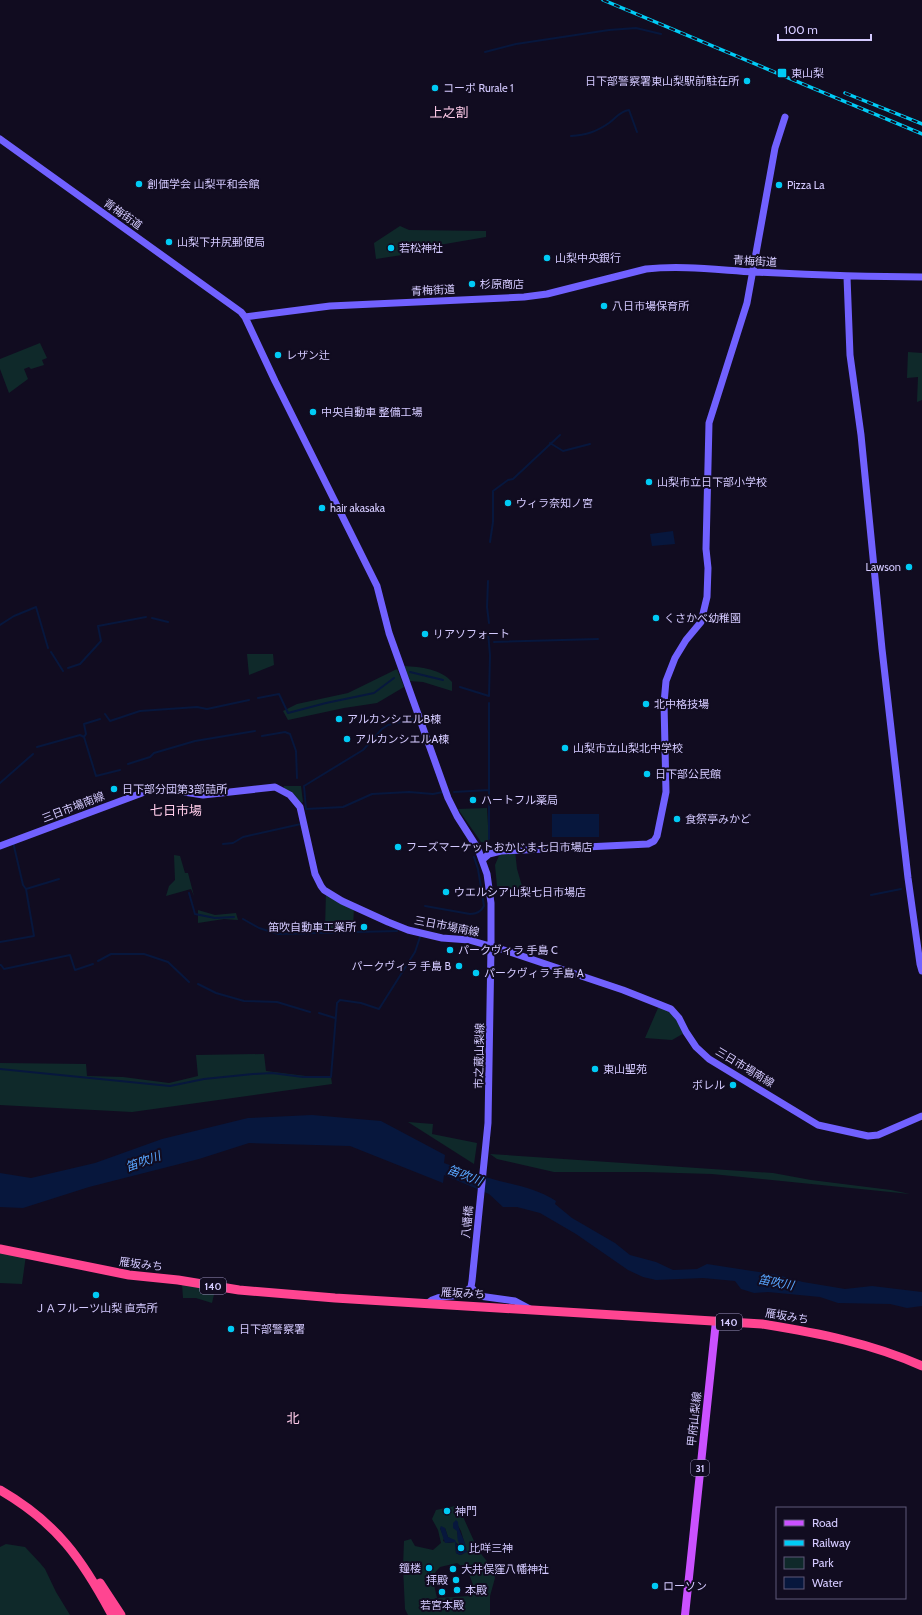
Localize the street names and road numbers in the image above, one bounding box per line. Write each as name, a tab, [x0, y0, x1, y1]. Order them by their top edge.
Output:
street label: 青梅街道	[101, 196, 145, 232]
street label: 青梅街道	[733, 253, 777, 269]
street label: 青梅街道	[411, 282, 455, 298]
street label: 三日市場南線	[40, 789, 106, 825]
street label: 三日市場南線	[413, 913, 481, 939]
street label: 市之蔵山梨線	[471, 1023, 487, 1089]
street label: 三日市場南線	[713, 1044, 777, 1090]
street label: 八幡橋	[458, 1205, 476, 1239]
street label: 雁坂みち	[118, 1254, 164, 1274]
road number: 140	[200, 1278, 226, 1294]
street label: 雁坂みち	[441, 1285, 485, 1301]
street label: 雁坂みち	[764, 1306, 810, 1326]
road number: 140	[716, 1314, 742, 1330]
street label: 甲府山梨線	[684, 1391, 704, 1447]
road number: 31	[691, 1460, 709, 1476]

